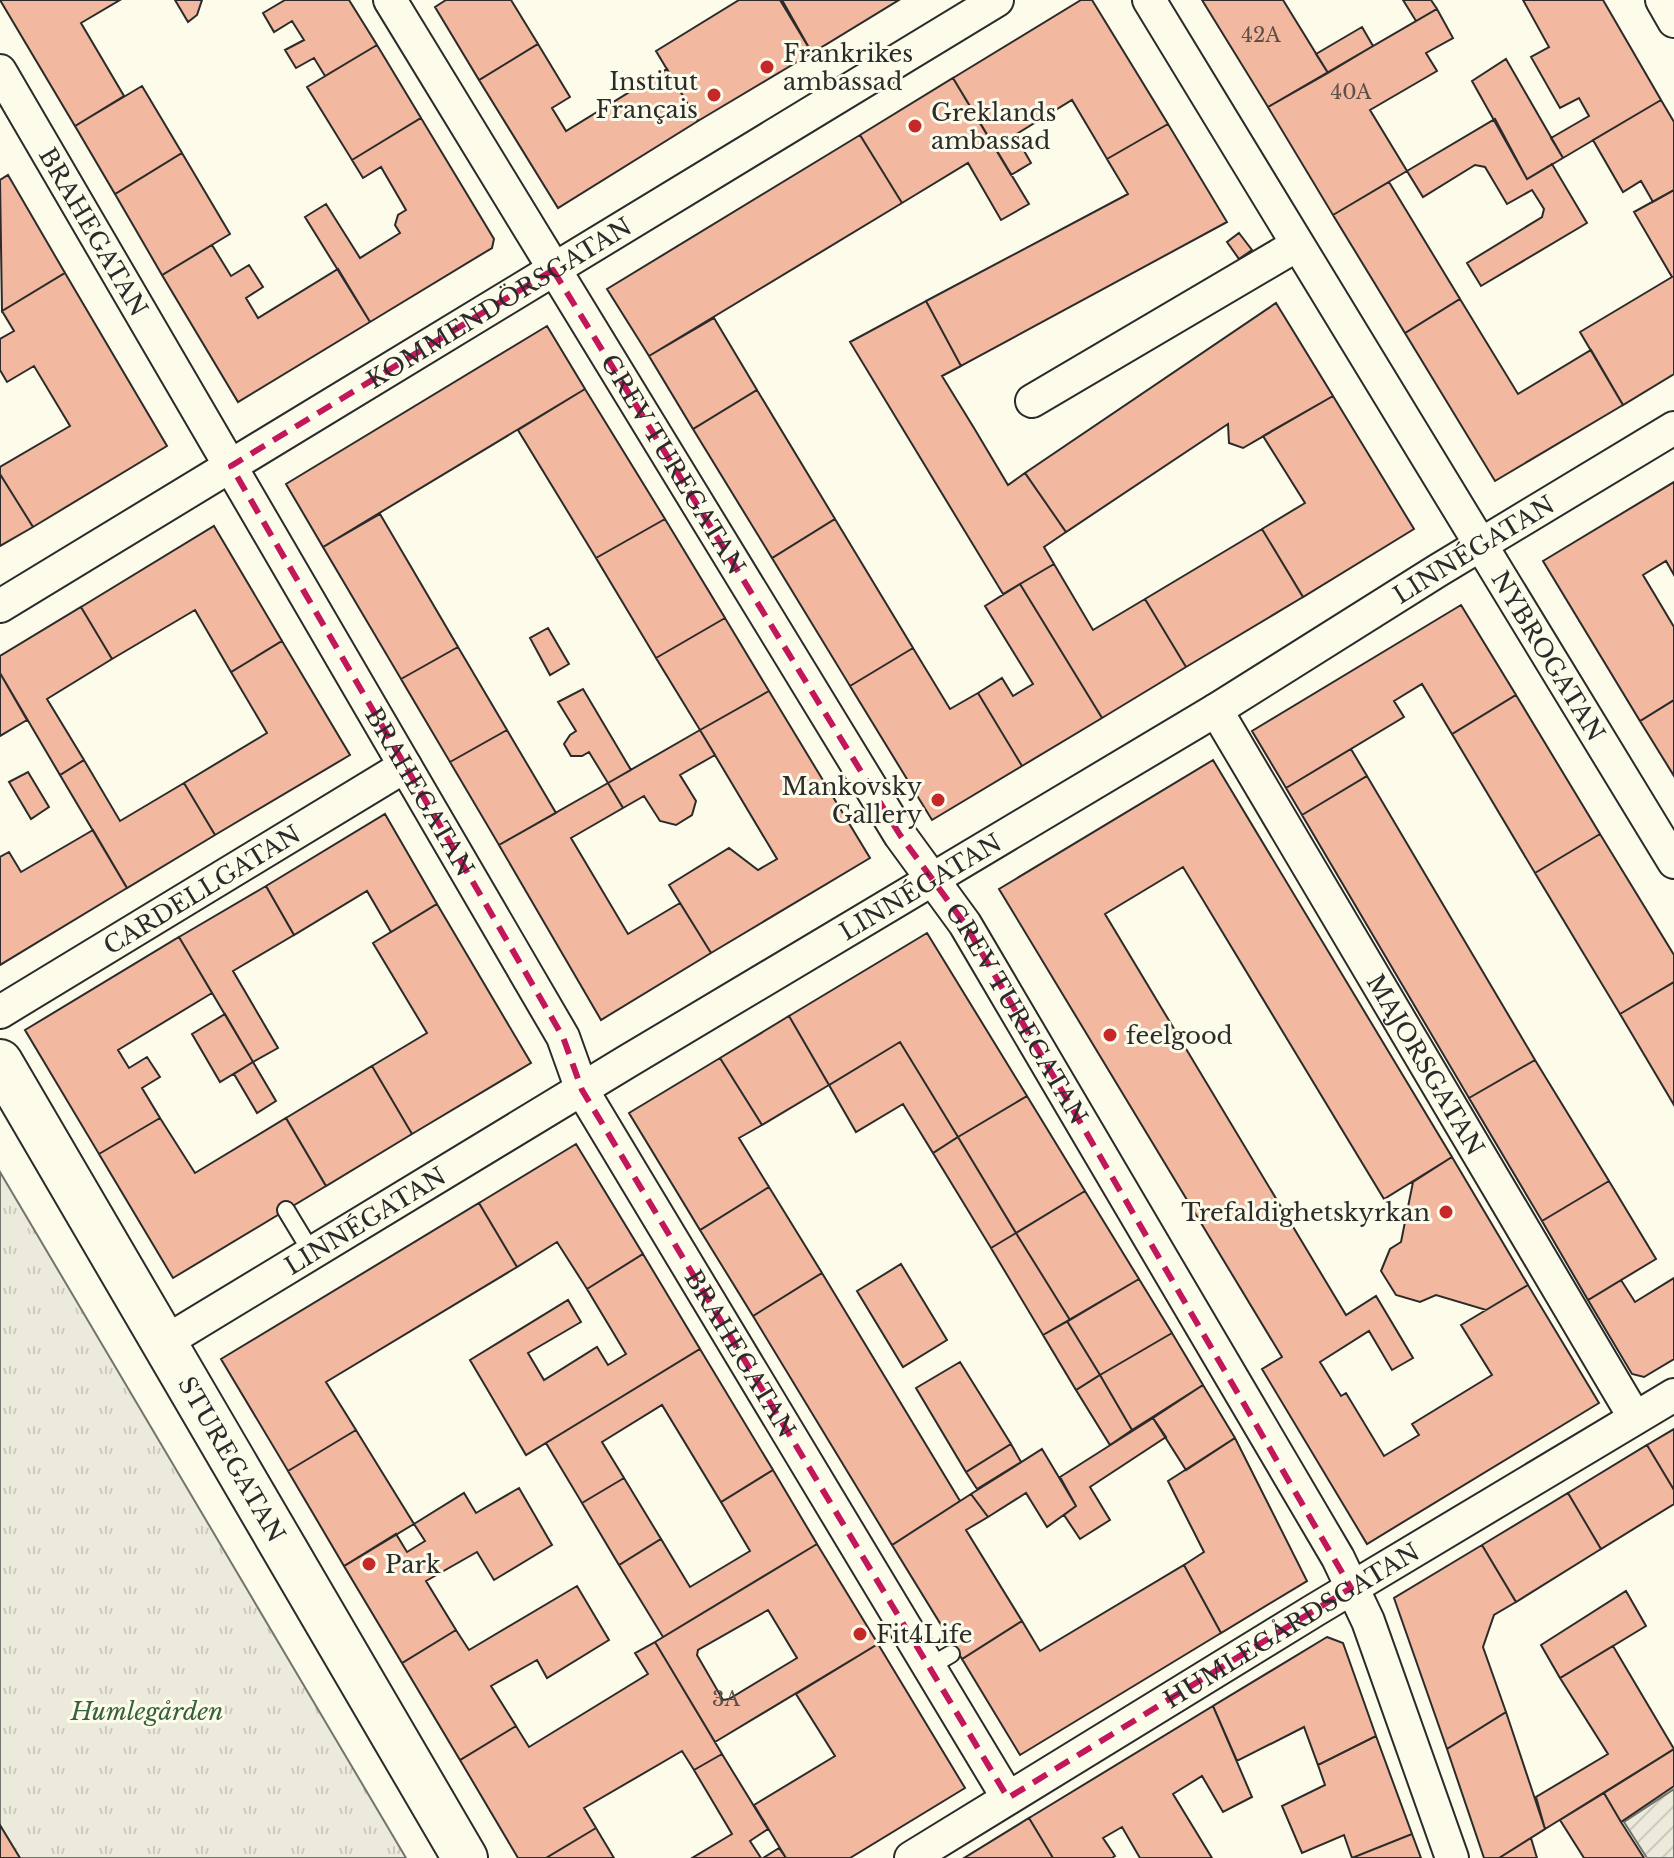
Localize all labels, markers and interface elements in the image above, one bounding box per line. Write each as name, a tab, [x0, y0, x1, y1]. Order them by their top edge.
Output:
house number: 42A	[1241, 23, 1281, 47]
place label: Frankrikes ambassad	[783, 39, 913, 96]
marker: Frankrikes ambassad	[758, 58, 776, 76]
place label: Institut Français	[596, 67, 698, 124]
house number: 40A	[1330, 80, 1372, 104]
marker: Institut Français	[705, 86, 723, 104]
place label: Greklands ambassad	[931, 98, 1056, 155]
marker: Greklands ambassad	[906, 117, 924, 135]
street label: BRAHEGATAN	[33, 142, 154, 321]
street label: KOMMENDÖRSGATAN	[361, 211, 637, 394]
street label: GREV TUREGATAN	[595, 349, 752, 580]
street label: LINNÉGATAN	[1388, 489, 1559, 609]
street label: NYBROGATAN	[1486, 566, 1611, 746]
street label: BRAHEGATAN	[359, 702, 480, 881]
place label: Mankovsky Gallery	[781, 772, 923, 829]
marker: Mankovsky Gallery	[929, 791, 947, 809]
street label: CARDELLGATAN	[98, 819, 305, 960]
street label: LINNÉGATAN	[834, 827, 1006, 946]
street label: GREV TUREGATAN	[940, 897, 1094, 1129]
street label: MAJORSGATAN	[1361, 969, 1491, 1160]
place label: feelgood	[1126, 1021, 1233, 1050]
marker: feelgood	[1101, 1026, 1119, 1044]
street label: LINNÉGATAN	[279, 1161, 451, 1281]
place label: Trefaldighetskyrkan	[1181, 1198, 1430, 1227]
marker: Trefaldighetskyrkan	[1437, 1203, 1455, 1221]
street label: BRAHEGATAN	[679, 1265, 802, 1443]
street label: STUREGATAN	[172, 1371, 292, 1547]
street label: HUMLEGÅRDSGATAN	[1158, 1537, 1424, 1714]
place label: Park	[385, 1550, 441, 1579]
marker: Park	[360, 1555, 378, 1573]
place label: Fit4Life	[876, 1620, 972, 1649]
marker: Fit4Life	[851, 1625, 869, 1643]
house number: 3A	[712, 1687, 740, 1711]
park label: Humlegården	[70, 1697, 223, 1726]

